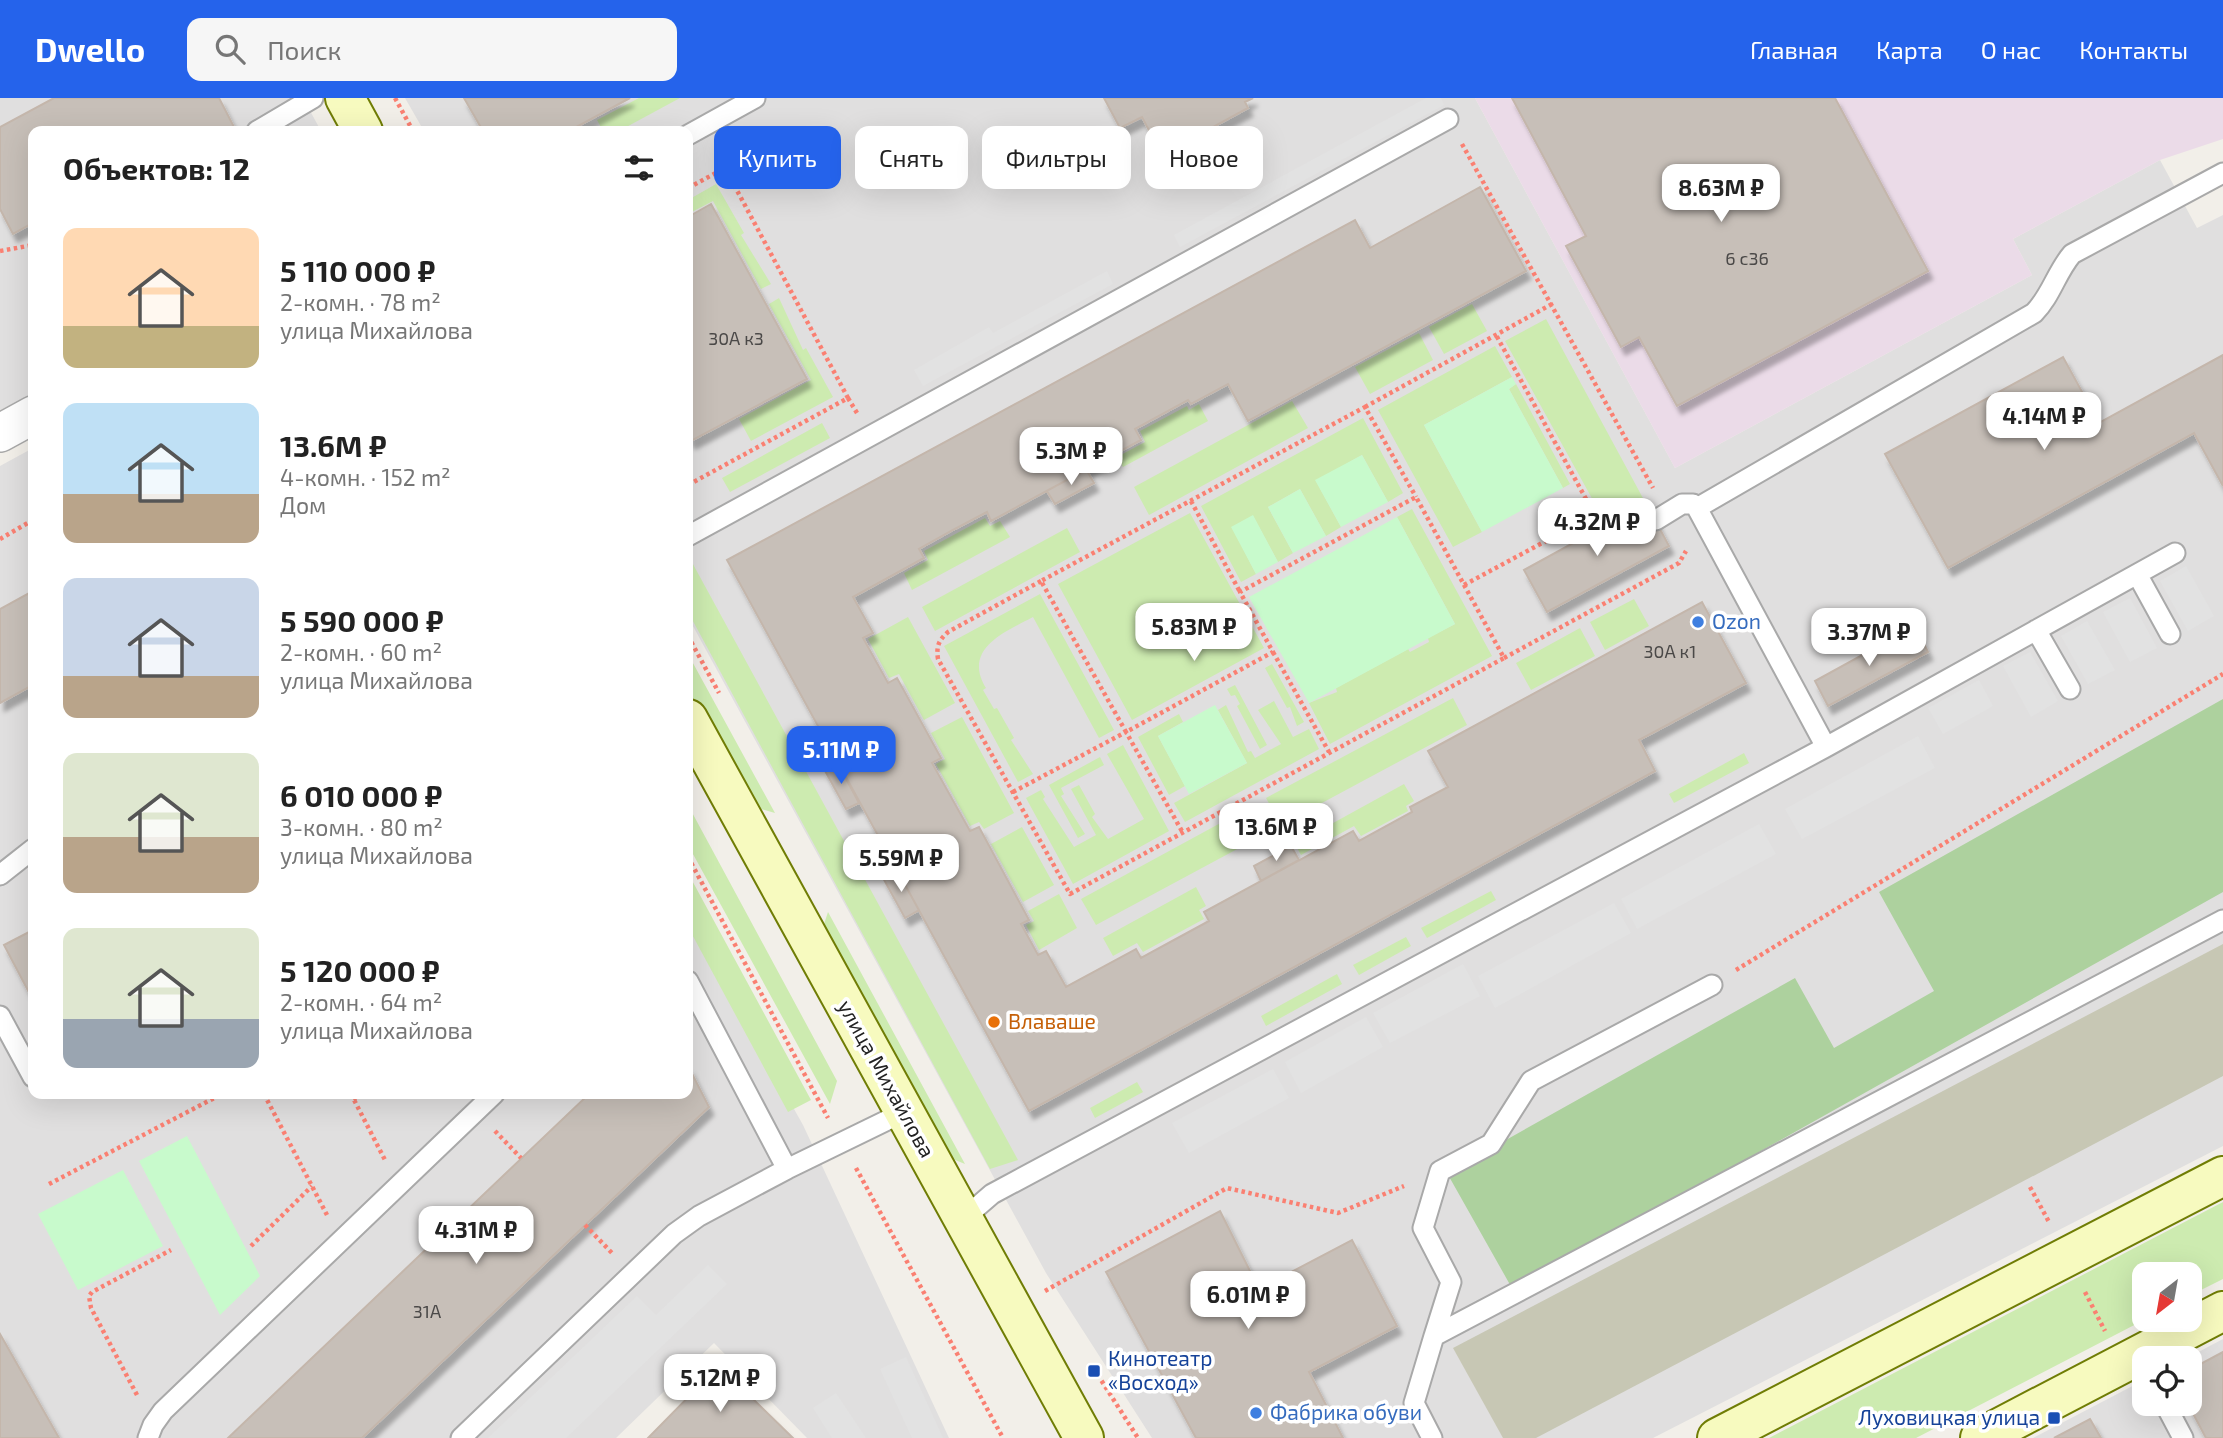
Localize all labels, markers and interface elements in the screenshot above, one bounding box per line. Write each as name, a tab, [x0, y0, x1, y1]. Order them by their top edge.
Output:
search box	[187, 18, 677, 81]
text: Dwello	[35, 29, 145, 69]
icon: search	[211, 30, 249, 68]
text: Поиск	[267, 34, 341, 65]
text: Главная	[1750, 35, 1838, 64]
text: Карта	[1876, 35, 1943, 64]
text: О нас	[1981, 35, 2041, 64]
text: Контакты	[2079, 35, 2188, 64]
chip: Купить	[714, 126, 841, 189]
chip: Снять	[855, 126, 968, 189]
chip: Фильтры	[982, 126, 1131, 189]
chip: Новое	[1145, 126, 1263, 189]
icon: filters	[620, 149, 658, 187]
text: Объектов: 12	[63, 150, 250, 186]
pin: 8.63M ₽	[1656, 164, 1786, 224]
text: 8.63M ₽	[1678, 173, 1764, 201]
house number: 6 с36	[1725, 247, 1769, 269]
text: 5 110 000 ₽	[280, 252, 435, 288]
icon: home	[119, 256, 203, 340]
text: 2-комн. · 78 m²	[280, 288, 441, 316]
text: улица Михайлова	[280, 316, 473, 344]
house number: 30А к3	[708, 327, 764, 349]
pin: 4.14M ₽	[1979, 392, 2109, 452]
text: 4.14M ₽	[2002, 401, 2086, 429]
text: 13.6M ₽	[280, 427, 387, 463]
pin: 5.3M ₽	[1014, 428, 1128, 487]
icon: home	[119, 431, 203, 515]
text: 5.3M ₽	[1036, 436, 1106, 464]
text: 4-комн. · 152 m²	[280, 463, 451, 491]
text: Дом	[280, 491, 326, 519]
pin: 4.32M ₽	[1532, 498, 1662, 558]
text: 4.32M ₽	[1554, 507, 1640, 535]
text: 5 590 000 ₽	[280, 602, 444, 638]
pin: 5.83M ₽	[1129, 603, 1259, 663]
icon: home	[119, 606, 203, 690]
place label: Ozon	[1712, 608, 1761, 633]
pin: 3.37M ₽	[1804, 608, 1934, 668]
text: 5.83M ₽	[1151, 612, 1237, 640]
marker: Ozon	[1690, 614, 1706, 630]
text: 3.37M ₽	[1827, 617, 1911, 645]
text: 2-комн. · 60 m²	[280, 638, 442, 666]
house number: 30А к1	[1644, 640, 1696, 662]
text: улица Михайлова	[280, 666, 473, 694]
pin: 5.11M ₽	[776, 726, 906, 786]
text: 5.11M ₽	[803, 735, 879, 763]
text: 6 010 000 ₽	[280, 777, 442, 813]
icon: home	[119, 781, 203, 865]
pin: 13.6M ₽	[1211, 804, 1341, 863]
text: 13.6M ₽	[1235, 812, 1317, 840]
text: 3-комн. · 80 m²	[280, 813, 443, 841]
pin: 5.59M ₽	[836, 834, 966, 894]
text: улица Михайлова	[280, 841, 473, 869]
text: 5.59M ₽	[859, 843, 943, 871]
text: 5 120 000 ₽	[280, 952, 440, 988]
icon: home	[119, 956, 203, 1040]
text: 2-комн. · 64 m²	[280, 988, 442, 1016]
street label: улица Михайлова	[833, 995, 941, 1162]
place label: Влаваше	[1008, 1008, 1096, 1033]
marker: Влаваше	[986, 1014, 1002, 1030]
text: улица Михайлова	[280, 1016, 473, 1044]
pin: 4.31M ₽	[411, 1206, 541, 1266]
text: 4.31M ₽	[435, 1215, 517, 1243]
north arrow	[2132, 1262, 2202, 1332]
map controls	[2132, 1262, 2202, 1416]
pin: 6.01M ₽	[1183, 1272, 1313, 1331]
text: 6.01M ₽	[1206, 1280, 1290, 1308]
house number: 31А	[413, 1300, 442, 1322]
place label: Кинотеатр «Восход»	[1108, 1345, 1212, 1394]
button: locate	[2132, 1346, 2202, 1416]
pin: 5.12M ₽	[655, 1354, 785, 1414]
text: 5.12M ₽	[680, 1363, 760, 1391]
marker: Кинотеатр «Восход»	[1086, 1363, 1102, 1379]
place label: Фабрика обуви	[1270, 1399, 1422, 1425]
place label: Луховицкая улица	[1858, 1404, 2040, 1430]
marker: Фабрика обуви	[1248, 1405, 1264, 1421]
marker: Луховицкая улица	[2046, 1410, 2062, 1426]

